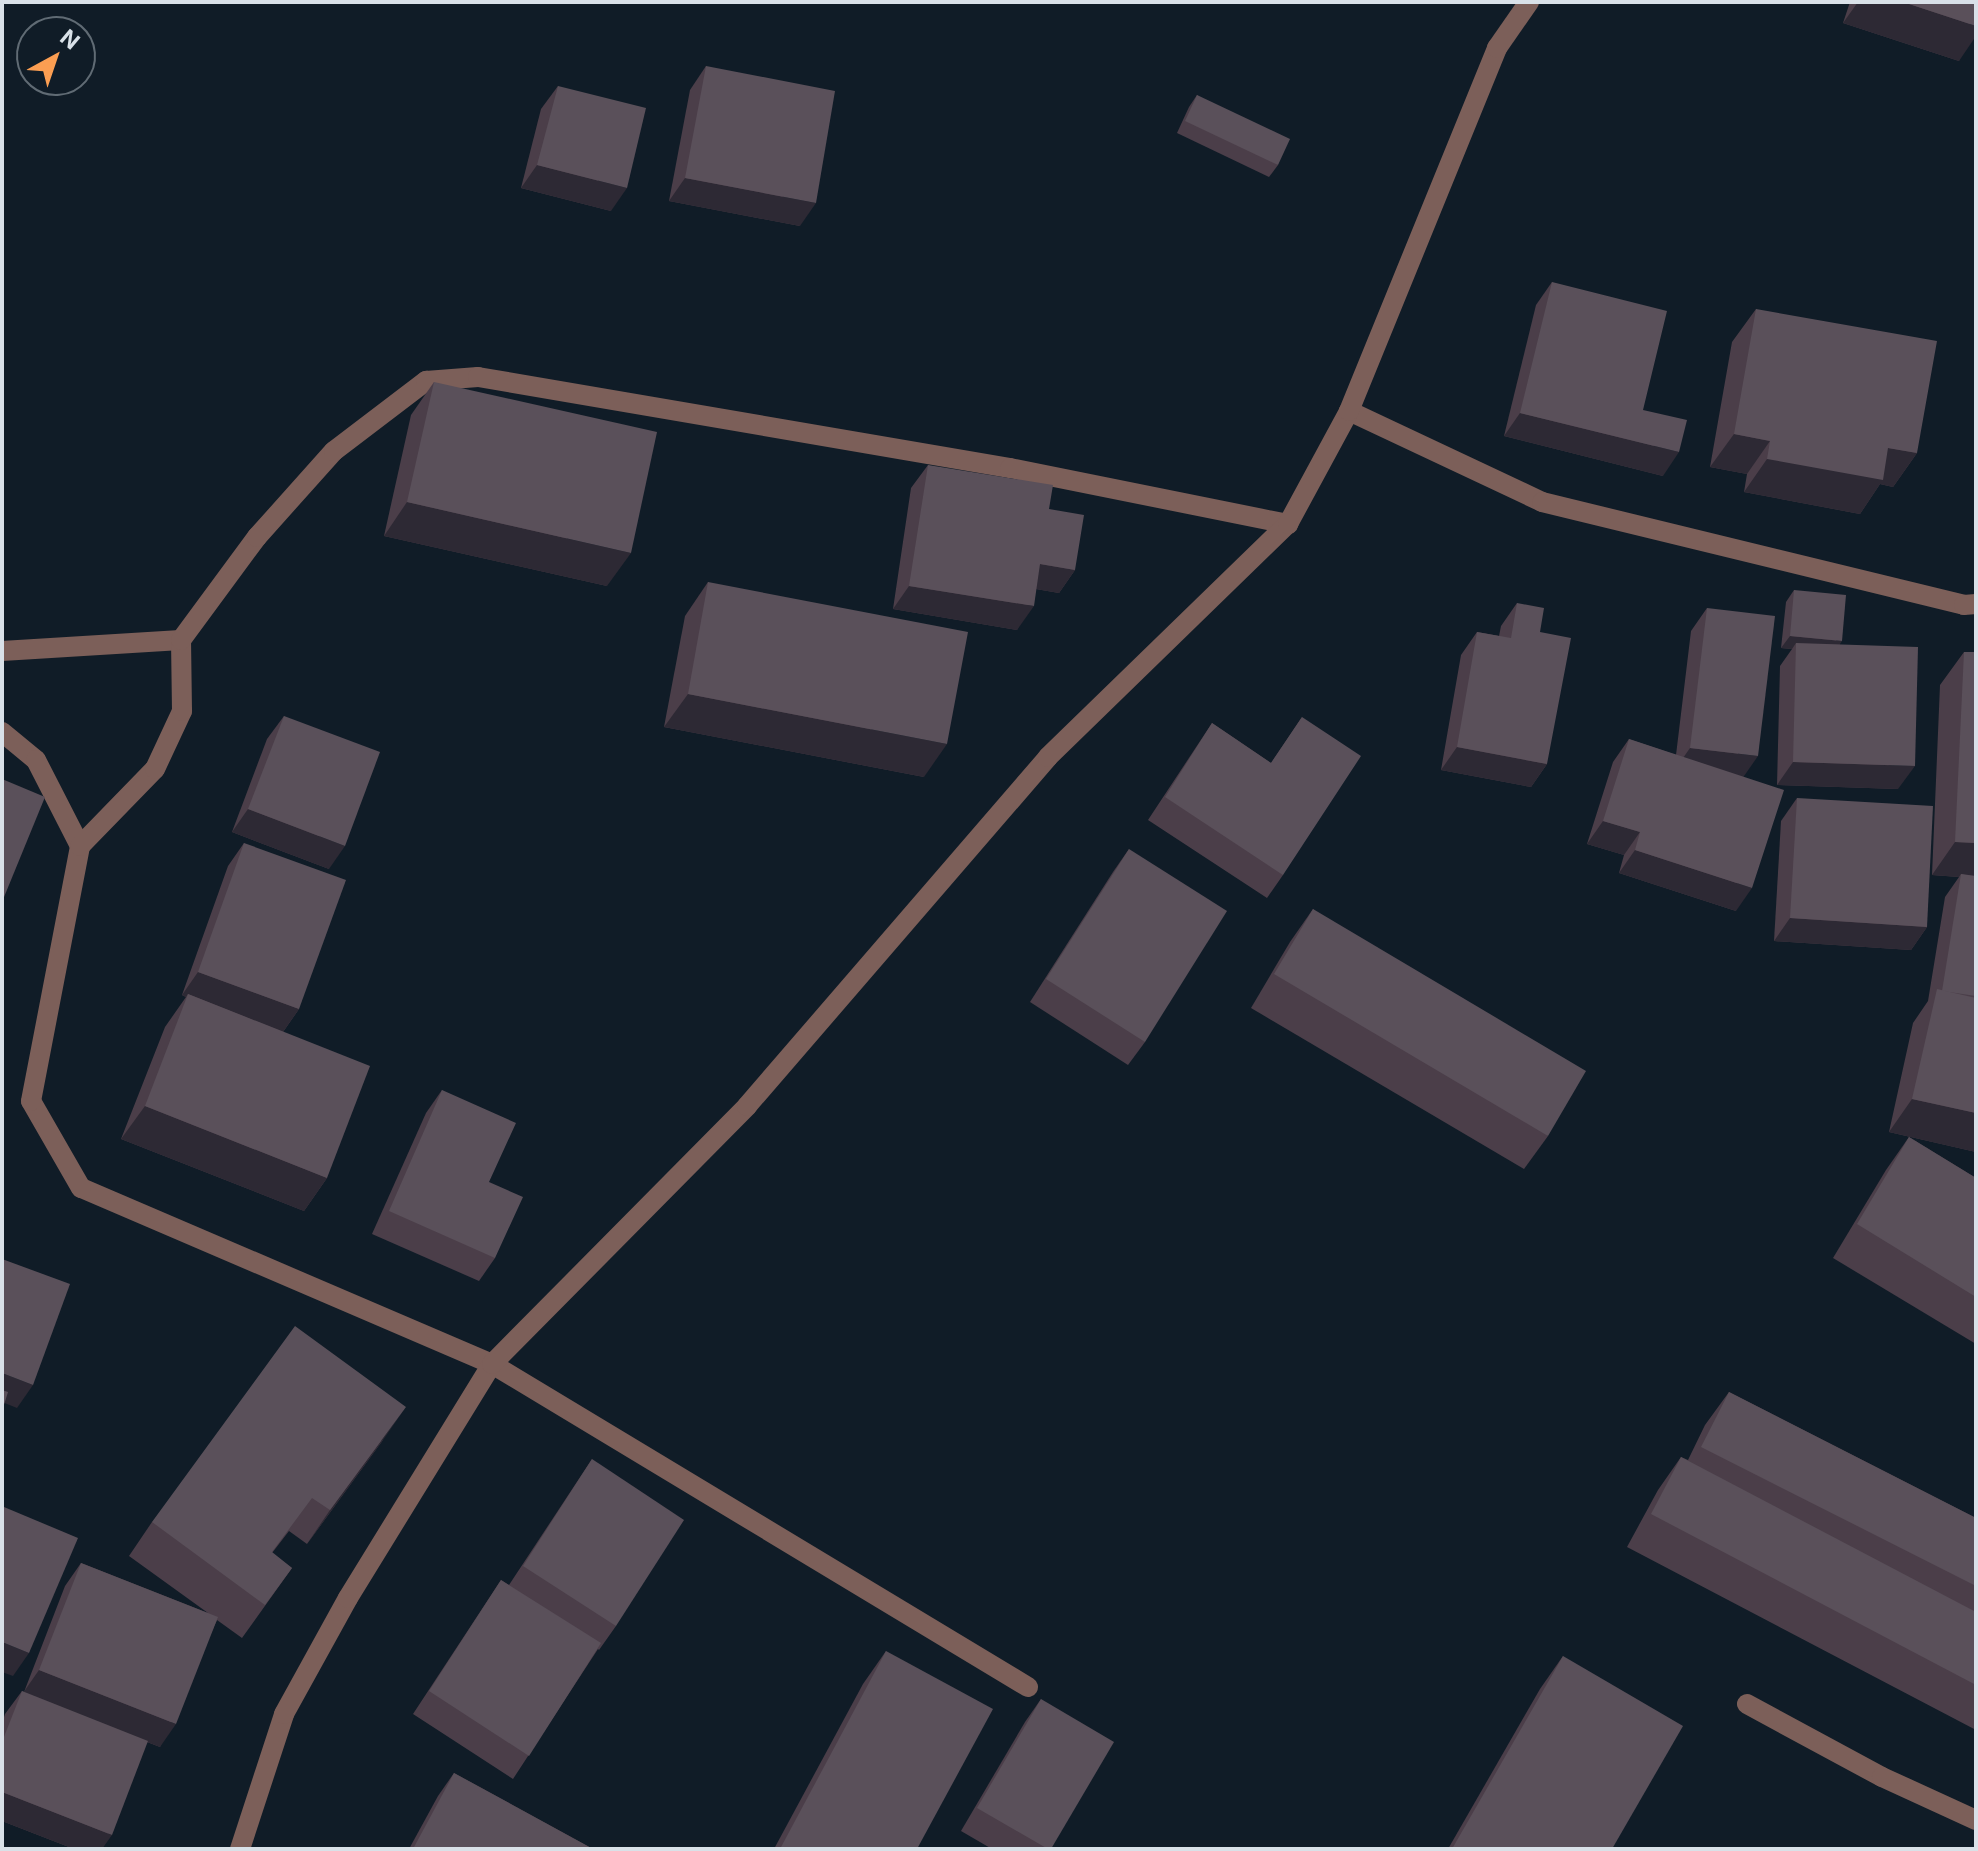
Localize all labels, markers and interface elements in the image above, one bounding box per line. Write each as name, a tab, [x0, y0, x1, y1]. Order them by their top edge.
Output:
north arrow	[16, 16, 96, 96]
text: N	[55, 24, 85, 54]

